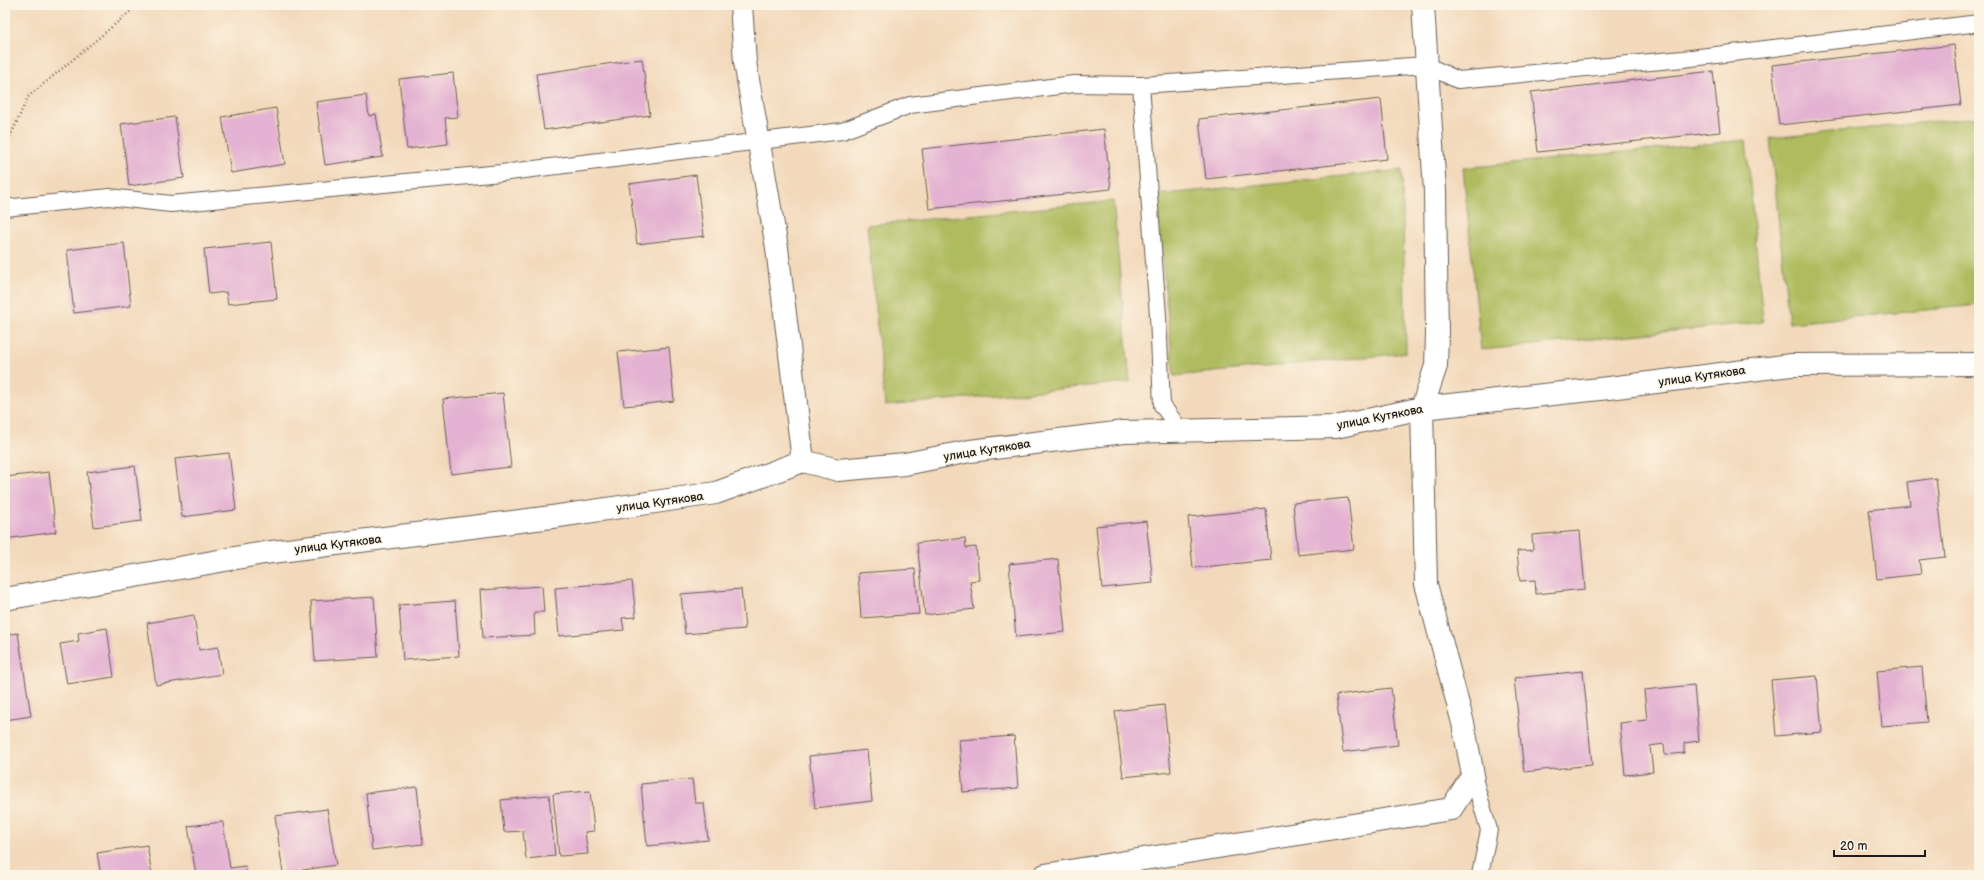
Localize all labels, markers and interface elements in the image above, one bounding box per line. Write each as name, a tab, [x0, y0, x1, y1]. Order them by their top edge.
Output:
street label: улица Кутякова	[1658, 363, 1747, 390]
street label: улица Кутякова	[1336, 402, 1425, 433]
street label: улица Кутякова	[943, 436, 1032, 465]
street label: улица Кутякова	[616, 489, 705, 516]
street label: улица Кутякова	[294, 532, 383, 557]
scale bar	[1834, 832, 1925, 858]
text: 20 m	[1840, 839, 1867, 854]

